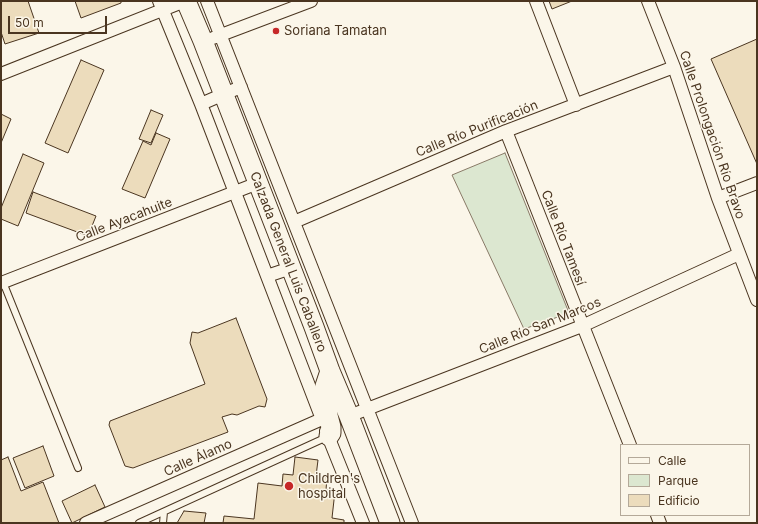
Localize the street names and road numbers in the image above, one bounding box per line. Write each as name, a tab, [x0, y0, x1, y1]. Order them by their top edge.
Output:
street label: Calle Prolongación Río Bravo	[676, 49, 748, 221]
street label: Calle Río Purificación	[414, 97, 540, 161]
street label: Calzada General Luis Caballero	[246, 170, 330, 354]
street label: Calle Río Tamesí	[538, 188, 588, 288]
street label: Calle Ayacahuite	[74, 194, 174, 246]
street label: Calle Río San Marcos	[477, 294, 603, 358]
street label: Calle Álamo	[162, 436, 234, 480]

